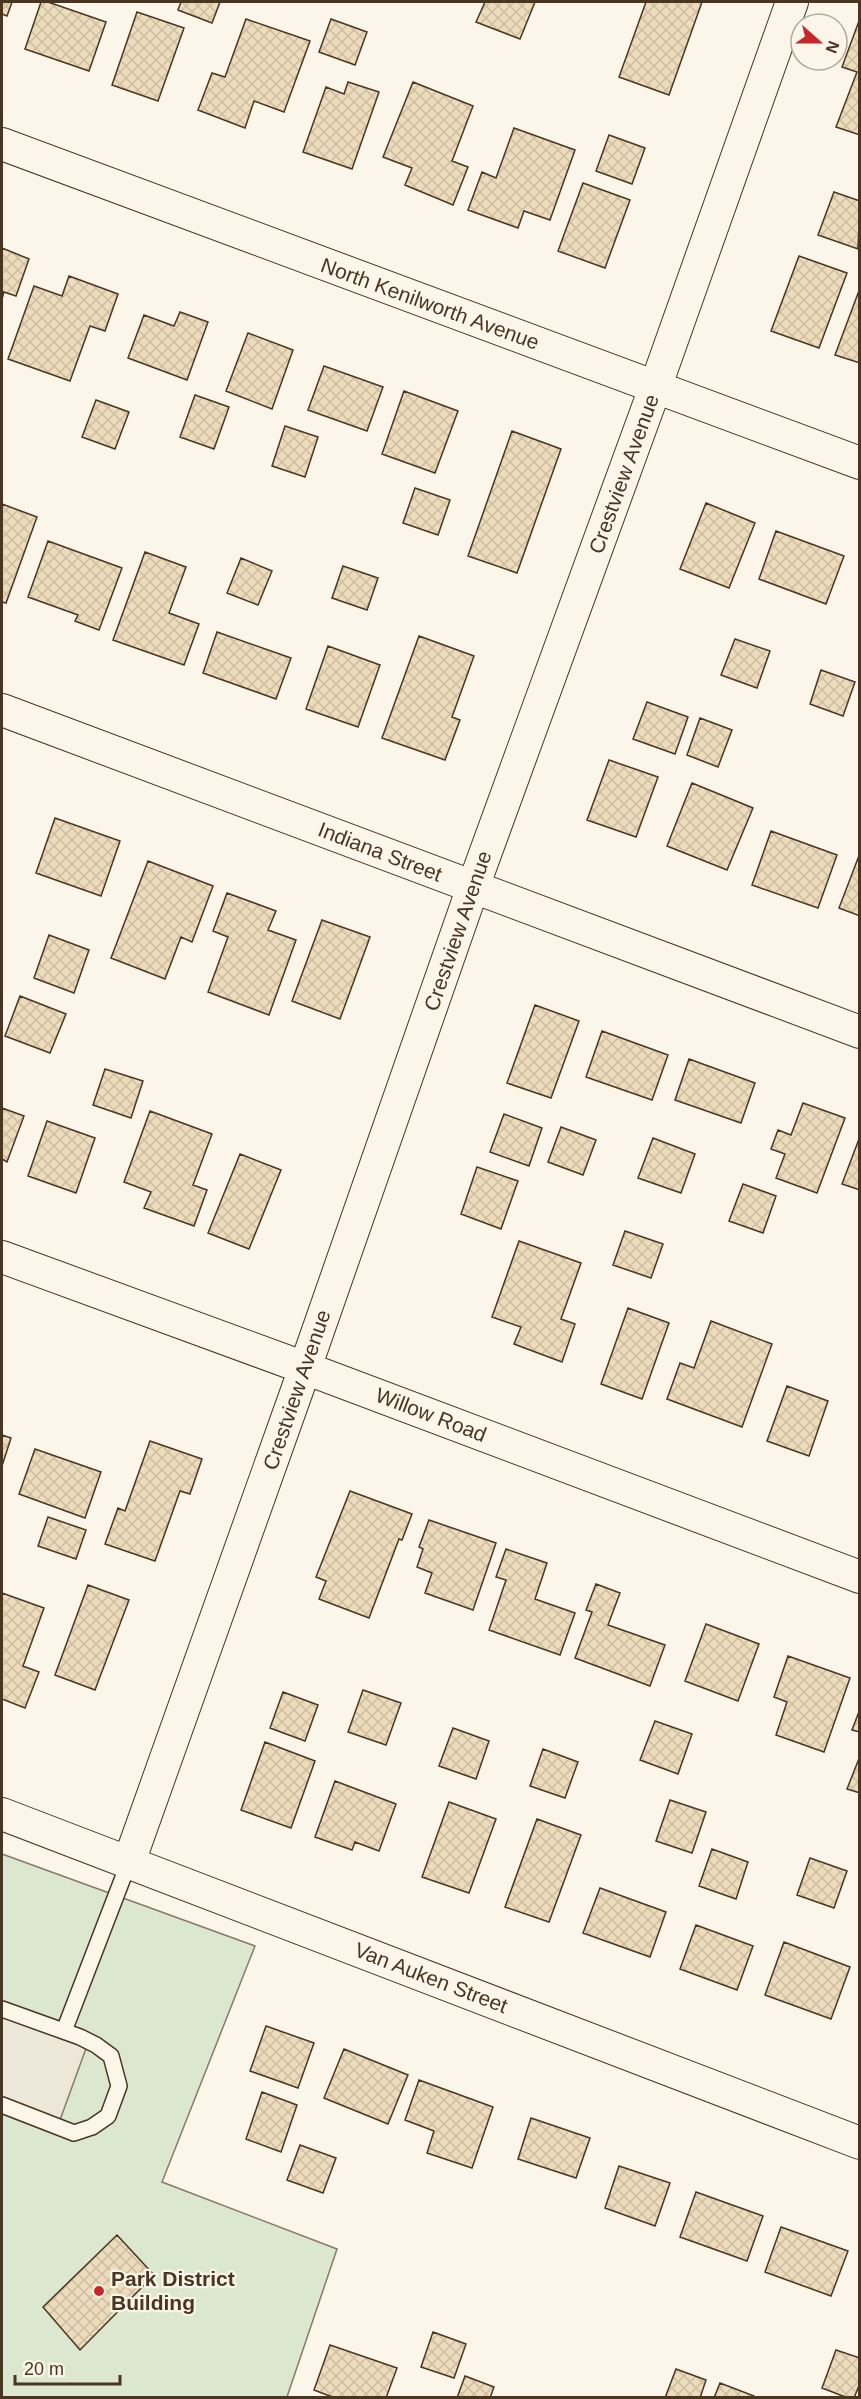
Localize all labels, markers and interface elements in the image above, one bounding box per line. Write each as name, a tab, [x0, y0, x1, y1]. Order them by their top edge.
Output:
north arrow	[789, 12, 849, 72]
text: N	[823, 39, 843, 56]
street label: North Kenilworth Avenue	[318, 253, 543, 354]
street label: Crestview Avenue	[584, 391, 663, 557]
street label: Indiana Street	[315, 817, 445, 886]
street label: Crestview Avenue	[419, 848, 496, 1014]
street label: Crestview Avenue	[258, 1307, 335, 1473]
street label: Willow Road	[373, 1383, 490, 1446]
street label: Van Auken Street	[351, 1938, 511, 2017]
place label: Park District Building	[111, 2267, 235, 2314]
marker: Park District Building	[92, 2284, 106, 2298]
scale bar	[15, 2348, 120, 2386]
text: 20 m	[24, 2359, 64, 2379]

